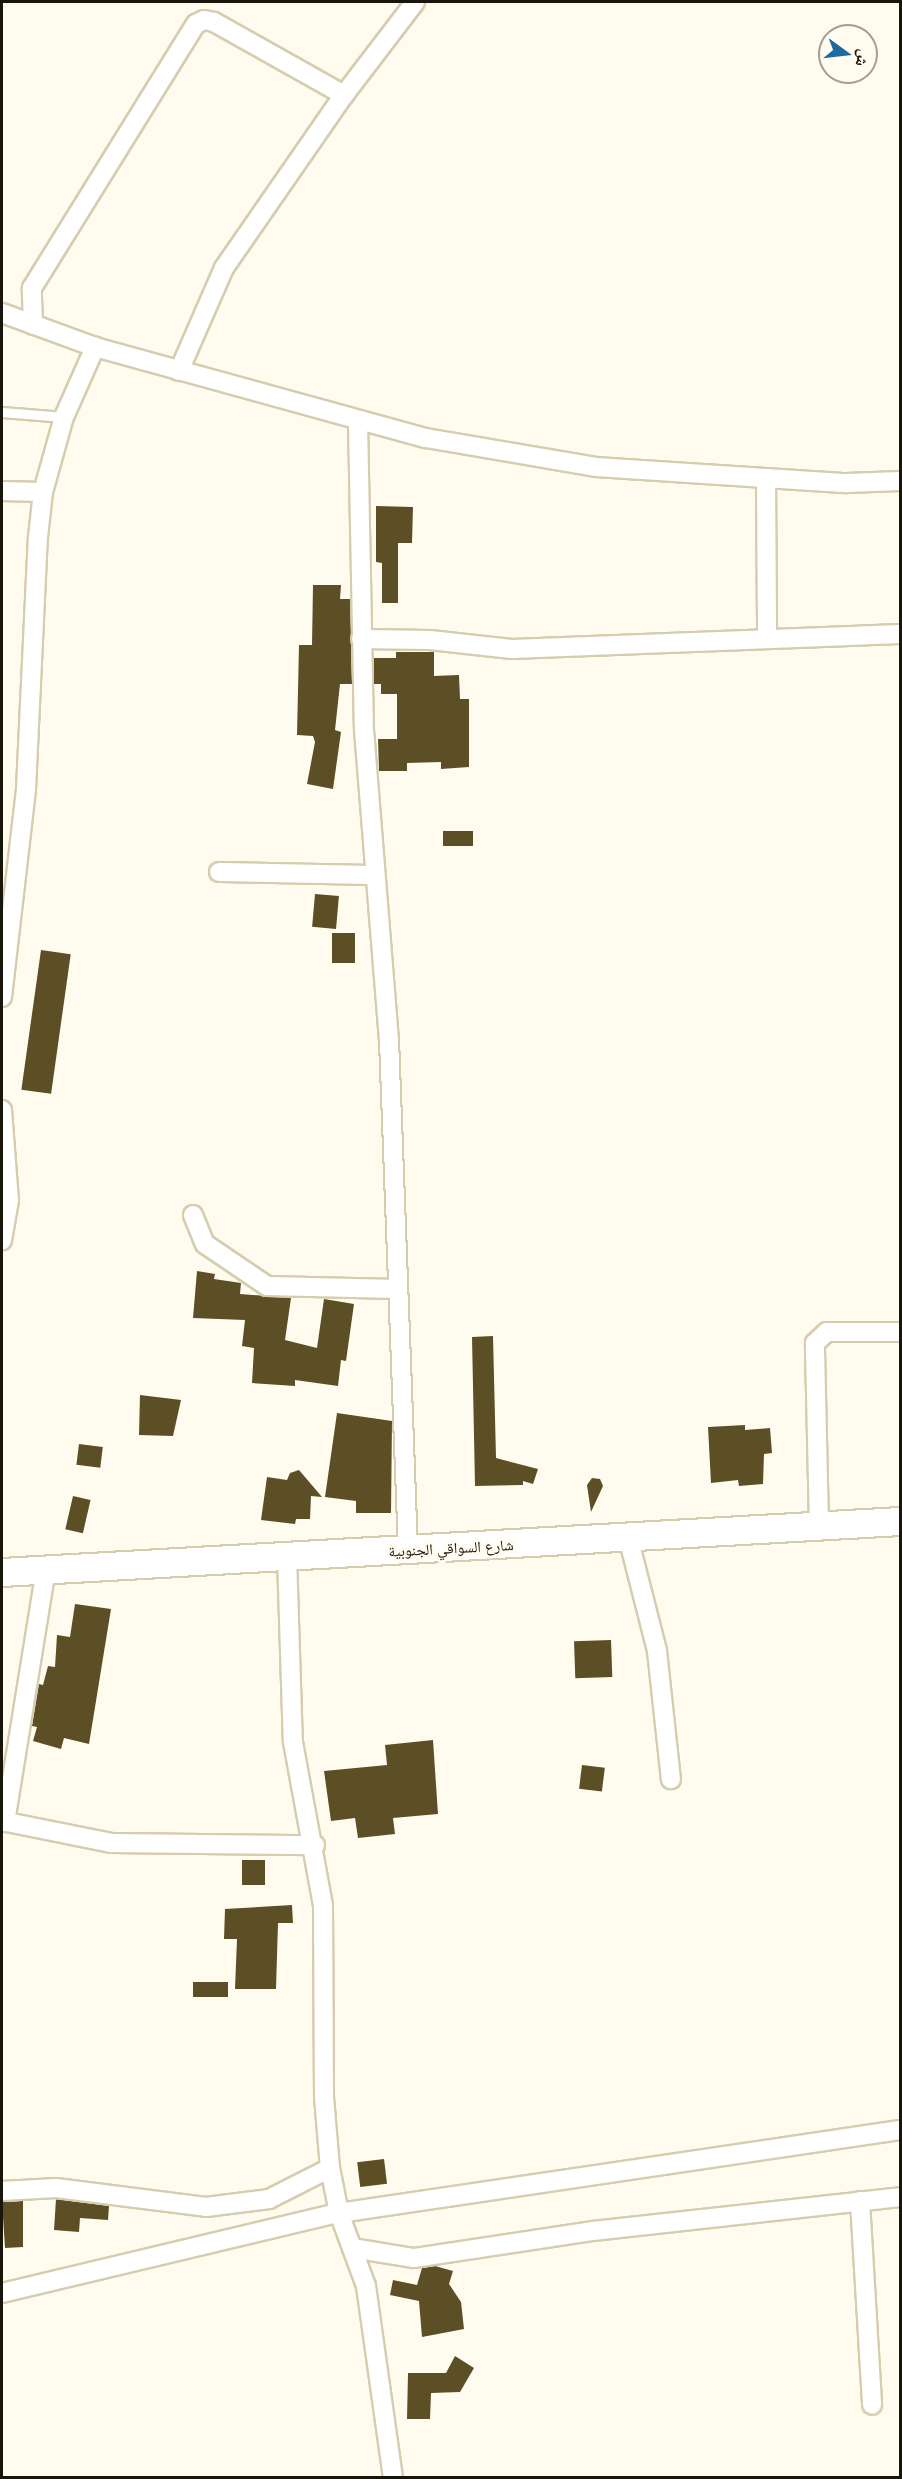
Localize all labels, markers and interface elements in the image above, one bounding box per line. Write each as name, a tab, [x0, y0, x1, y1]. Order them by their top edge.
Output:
north arrow	[818, 24, 878, 84]
text: ش	[852, 47, 875, 69]
street label: شارع السواقي الجنوبية	[388, 1536, 514, 1560]

